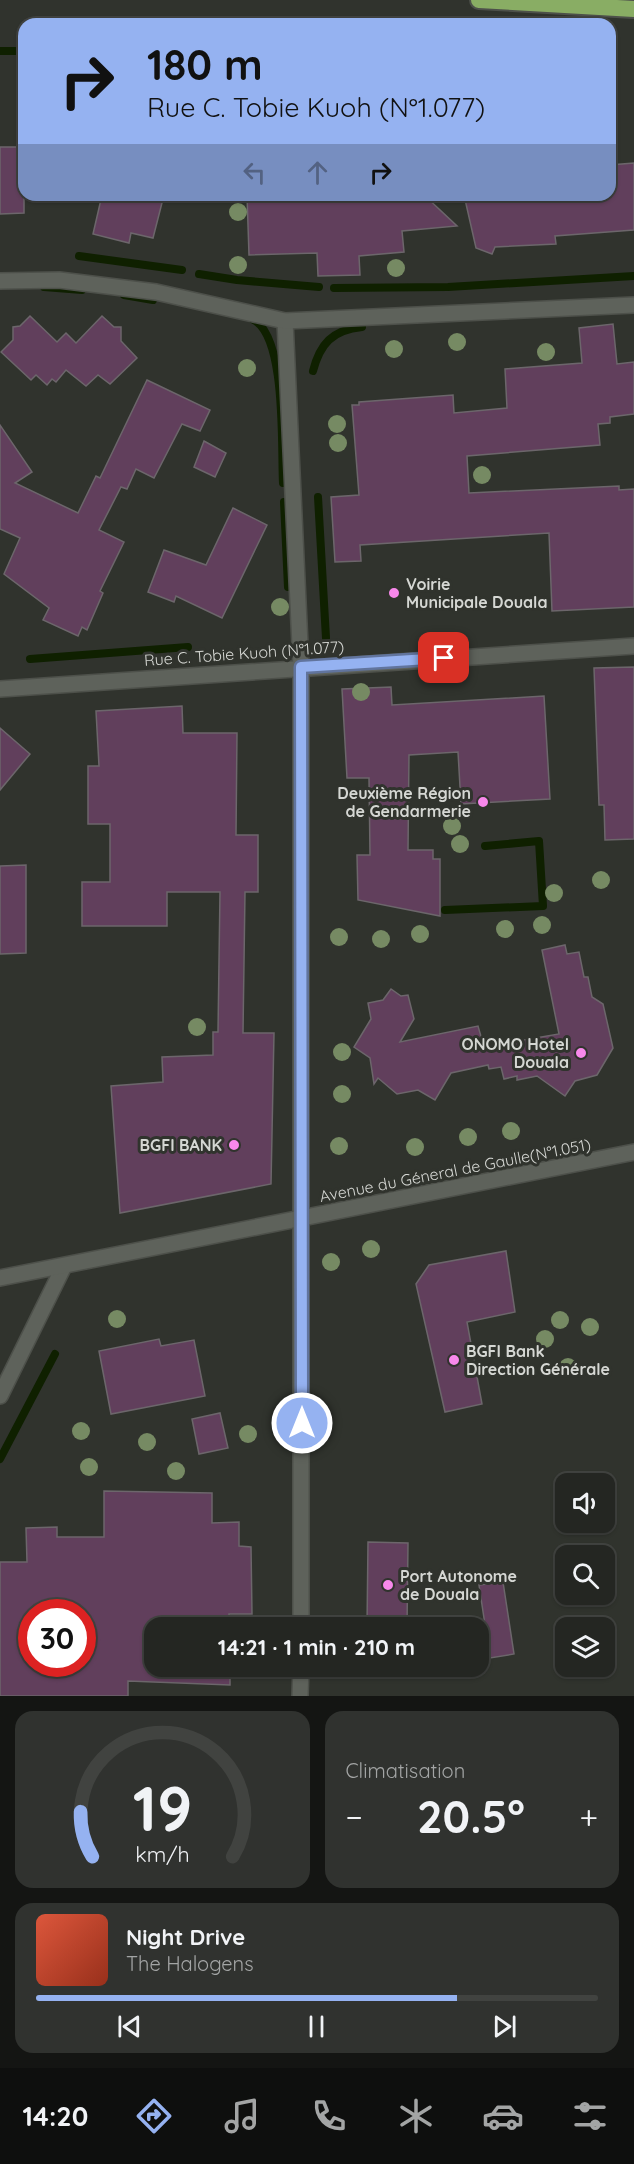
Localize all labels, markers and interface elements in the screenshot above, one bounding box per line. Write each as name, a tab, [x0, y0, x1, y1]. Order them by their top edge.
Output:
text: 180 m	[147, 38, 263, 91]
icon: right	[48, 42, 126, 120]
text: Rue C. Tobie Kuoh (N°1.077)	[147, 90, 485, 124]
icon: left	[238, 156, 271, 189]
icon: ahead	[301, 156, 334, 189]
icon: right	[364, 156, 397, 189]
place label: Voirie Municipale Douala	[406, 574, 547, 612]
marker: Voirie Municipale Douala	[387, 586, 401, 600]
pin	[418, 632, 469, 683]
street label: Rue C. Tobie Kuoh (N°1.077)	[143, 636, 345, 670]
icon: arrive	[427, 641, 460, 674]
place label: Deuxième Région de Gendarmerie	[337, 783, 471, 821]
marker: Deuxième Région de Gendarmerie	[476, 795, 490, 809]
place label: ONOMO Hotel Douala	[462, 1034, 569, 1072]
marker: ONOMO Hotel Douala	[574, 1046, 588, 1060]
street label: Avenue du Géneral de Gaulle(N°1.051)	[318, 1134, 592, 1206]
place label: BGFI BANK	[140, 1135, 222, 1155]
marker: BGFI BANK	[227, 1138, 241, 1152]
place label: BGFI Bank Direction Générale	[466, 1341, 610, 1379]
marker: BGFI Bank Direction Générale	[447, 1353, 461, 1367]
position arrow	[270, 1391, 334, 1455]
map controls	[555, 1473, 615, 1677]
button: sound	[555, 1473, 615, 1533]
button: search	[555, 1545, 615, 1605]
place label: Port Autonome de Douala	[400, 1566, 517, 1604]
marker: Port Autonome de Douala	[381, 1578, 395, 1592]
speed limit sign: 30	[18, 1599, 96, 1677]
button: layers	[555, 1617, 615, 1677]
text: 14:21 · 1 min · 210 m	[218, 1633, 415, 1661]
text: Climatisation	[346, 1758, 465, 1783]
text: 19	[132, 1769, 192, 1847]
text: 20.5°	[417, 1788, 525, 1844]
text: −	[346, 1796, 363, 1837]
text: +	[579, 1796, 598, 1837]
text: km/h	[135, 1841, 189, 1867]
text: Night Drive	[126, 1923, 245, 1951]
text: The Halogens	[126, 1951, 254, 1976]
icon: previous	[113, 2010, 146, 2043]
icon: pause	[300, 2010, 333, 2043]
icon: next	[488, 2010, 521, 2043]
icon: directions	[133, 2095, 175, 2137]
icon: music	[221, 2095, 263, 2137]
icon: phone	[308, 2095, 350, 2137]
icon: climate	[395, 2095, 437, 2137]
icon: car	[482, 2095, 524, 2137]
icon: filters	[569, 2095, 611, 2137]
text: 14:20	[23, 2099, 88, 2133]

